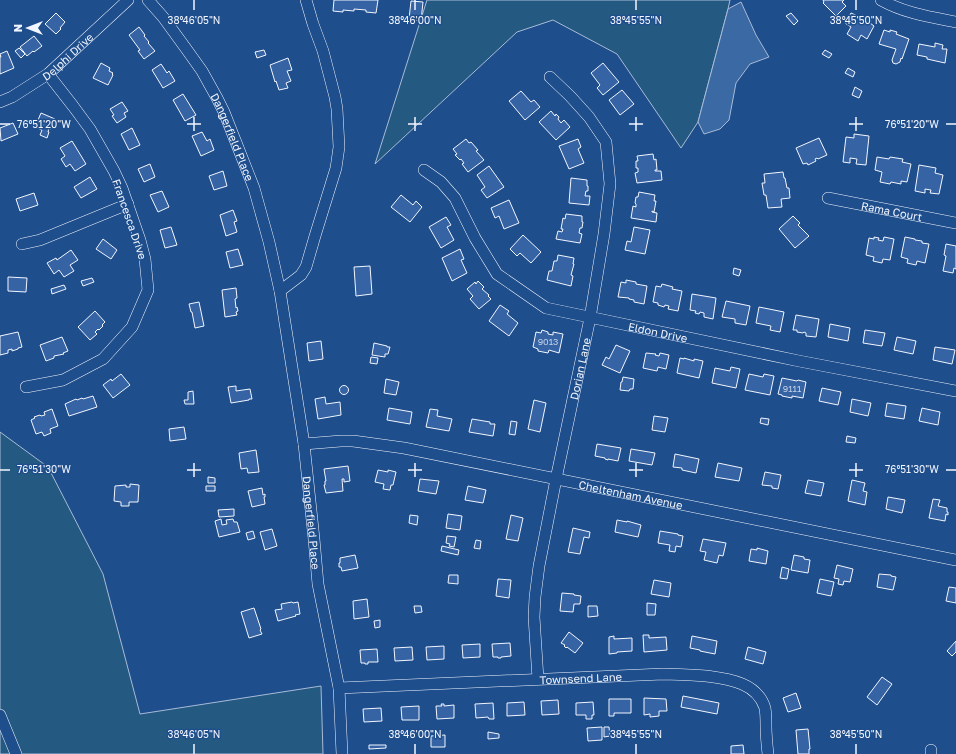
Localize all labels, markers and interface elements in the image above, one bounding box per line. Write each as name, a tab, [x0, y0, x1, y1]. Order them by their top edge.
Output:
north arrow	[8, 8, 48, 48]
text: 38°46'05"N	[168, 14, 220, 26]
text: 38°46'00"N	[388, 14, 442, 26]
text: 38°45'55"N	[610, 14, 662, 26]
text: 38°45'50"N	[830, 14, 882, 26]
text: N	[11, 24, 24, 32]
street label: Delphi Drive	[40, 30, 95, 83]
street label: Dangerfield Place	[209, 90, 257, 182]
text: 76°51'20"W	[17, 118, 71, 130]
text: 76°51'20"W	[885, 118, 939, 130]
street label: Francesca Drive	[110, 177, 150, 261]
street label: Rama Court	[860, 198, 923, 223]
street label: Eldon Drive	[627, 319, 689, 344]
house number: 9013	[538, 336, 558, 347]
street label: Dorian Lane	[566, 336, 592, 401]
house number: 9111	[783, 383, 802, 394]
text: 76°51'30"W	[17, 463, 71, 475]
text: 76°51'30"W	[885, 463, 939, 475]
street label: Dangerfield Place	[301, 475, 323, 570]
street label: Cheltenham Avenue	[578, 477, 684, 511]
street label: Townsend Lane	[539, 669, 622, 686]
text: 38°46'05"N	[168, 728, 220, 740]
text: 38°46'00"N	[388, 728, 442, 740]
text: 38°45'55"N	[610, 728, 662, 740]
text: 38°45'50"N	[830, 728, 882, 740]

